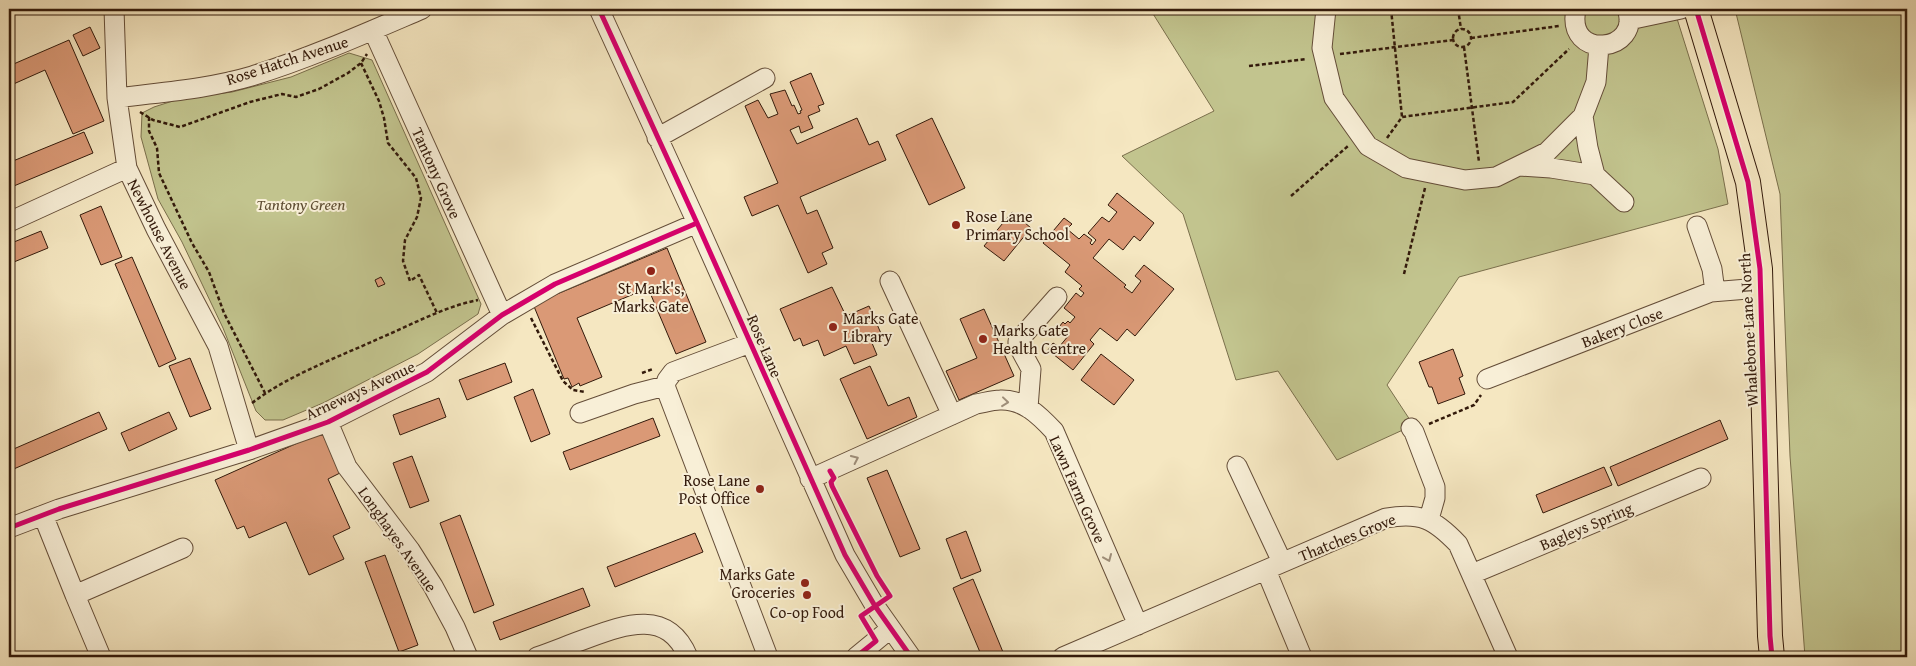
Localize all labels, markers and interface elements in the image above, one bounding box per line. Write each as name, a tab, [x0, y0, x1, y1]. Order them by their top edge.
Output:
street label: Rose Hatch Avenue	[223, 29, 351, 91]
street label: Tantony Grove	[406, 123, 468, 223]
street label: Newhouse Avenue	[122, 174, 198, 294]
park label: Tantony Green	[257, 192, 345, 216]
place label: Rose Lane Primary School	[966, 204, 1069, 246]
marker: Rose Lane Primary School	[950, 219, 962, 231]
street label: Whalebone Lane North	[1732, 253, 1764, 407]
marker: St Mark's, Marks Gate	[645, 265, 657, 277]
place label: St Mark's, Marks Gate	[613, 276, 689, 318]
street label: Bakery Close	[1578, 301, 1666, 353]
place label: Marks Gate Library	[843, 306, 918, 348]
street label: Rose Lane	[741, 311, 789, 381]
place label: Marks Gate Health Centre	[993, 318, 1086, 360]
marker: Marks Gate Library	[827, 321, 839, 333]
marker: Marks Gate Health Centre	[977, 333, 989, 345]
street label: Arneways Avenue	[301, 354, 419, 426]
one-way arrow	[1001, 396, 1009, 407]
street label: Lawn Farm Grove	[1044, 431, 1112, 547]
one-way arrow	[850, 455, 859, 466]
place label: Rose Lane Post Office	[679, 468, 750, 510]
street label: Longhayes Avenue	[353, 481, 443, 597]
marker: Rose Lane Post Office	[754, 483, 766, 495]
street label: Bagleys Spring	[1536, 496, 1636, 556]
street label: Thatches Grove	[1295, 507, 1399, 567]
one-way arrow	[1102, 553, 1113, 562]
place label: Marks Gate Groceries	[720, 562, 795, 604]
marker: Marks Gate Groceries	[799, 577, 811, 589]
marker: Co-op Food	[801, 589, 813, 601]
place label: Co-op Food	[770, 600, 845, 624]

